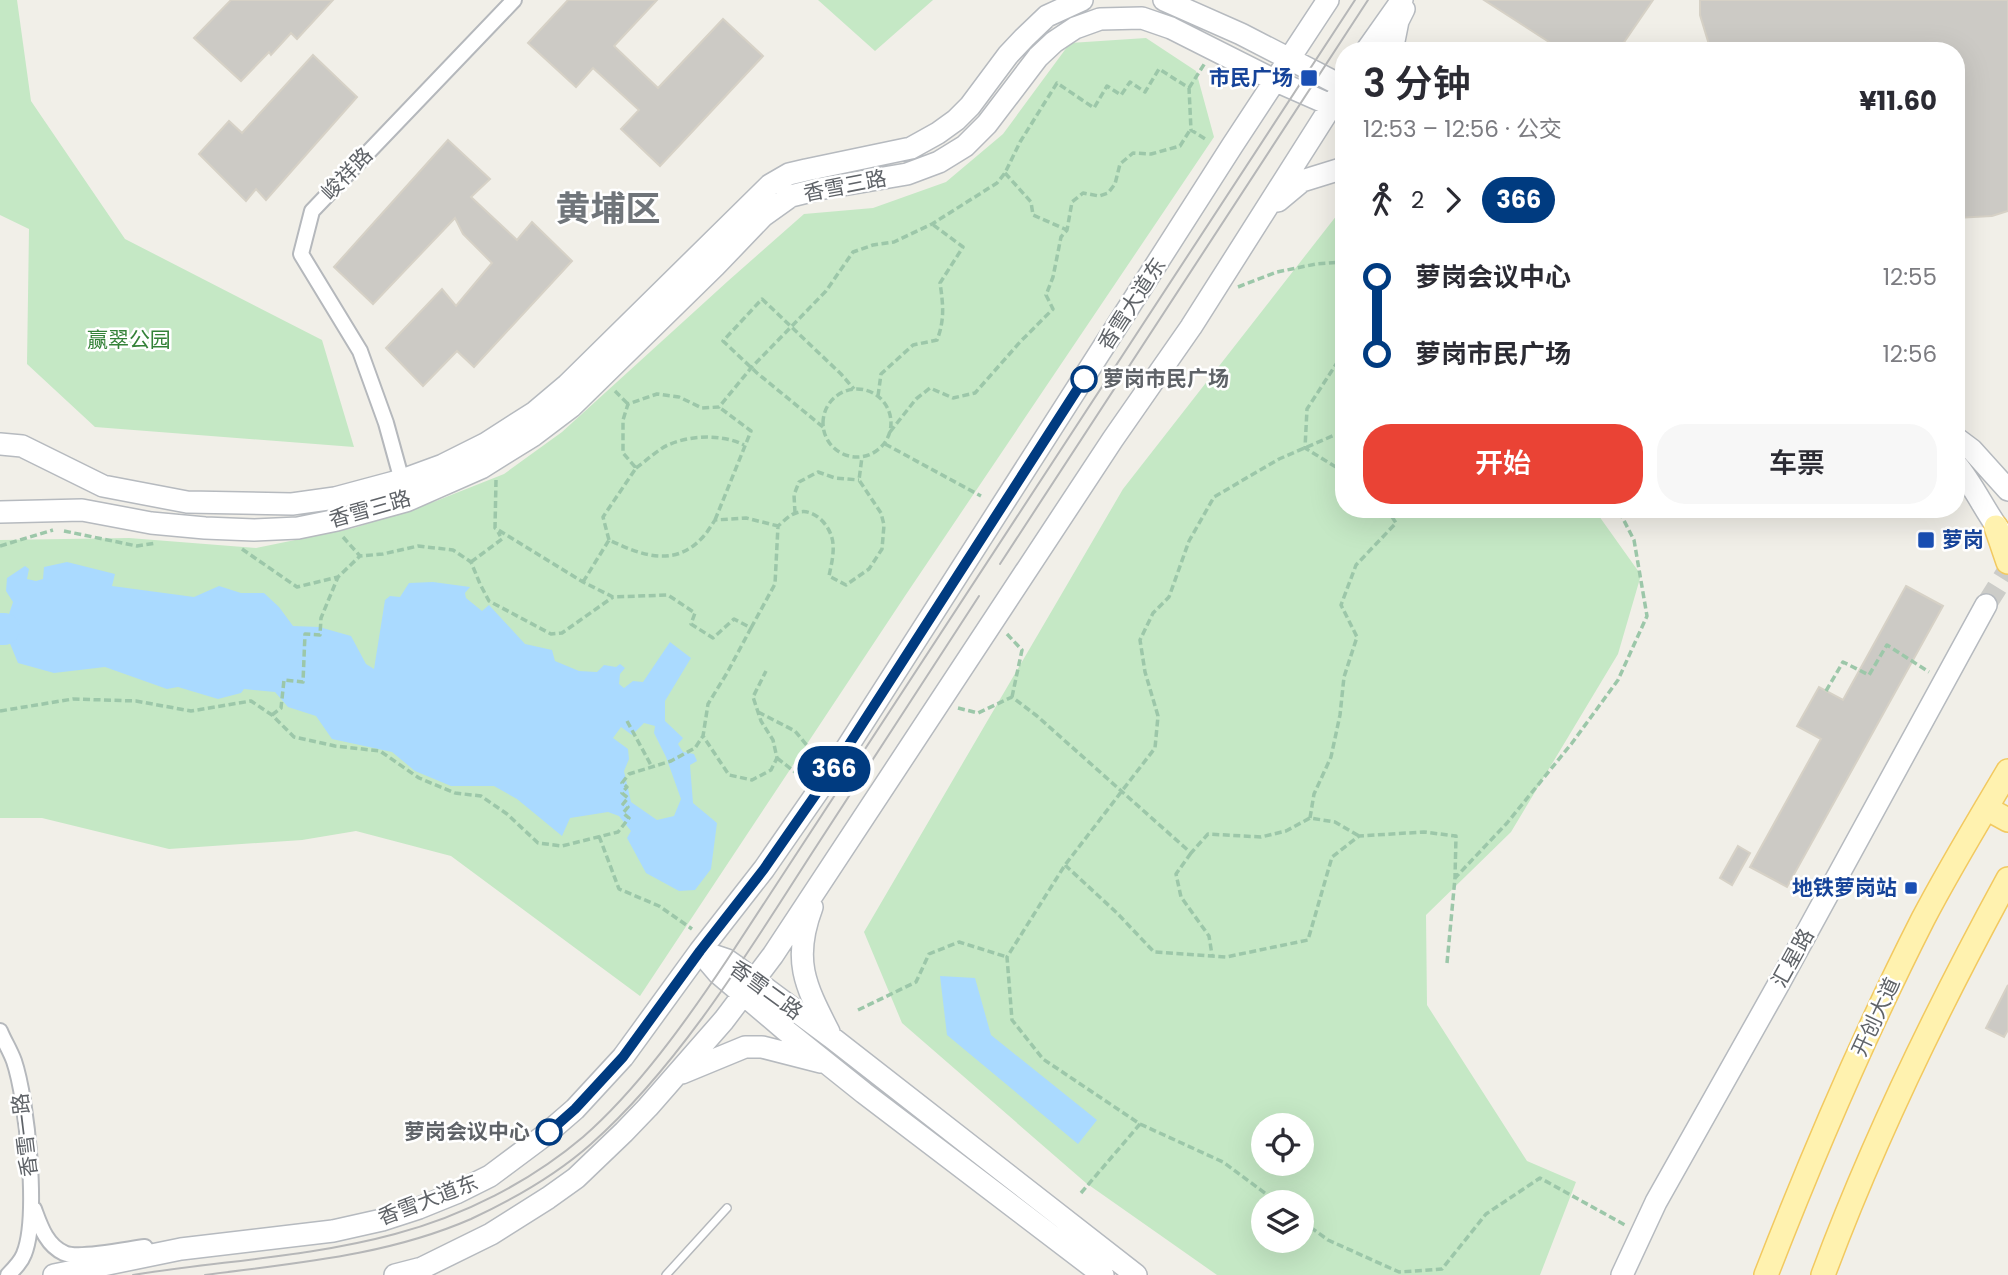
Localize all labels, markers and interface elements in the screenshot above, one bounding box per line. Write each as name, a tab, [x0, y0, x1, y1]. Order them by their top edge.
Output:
text: 3 分钟	[1363, 57, 1471, 110]
place label: 市民广场	[1209, 63, 1293, 92]
marker: 市民广场	[1299, 68, 1319, 88]
text: ¥11.60	[1859, 83, 1937, 119]
text: 12:53 – 12:56 · 公交	[1363, 113, 1562, 145]
street label: 峻祥路	[314, 141, 379, 206]
street label: 香雪三路	[801, 163, 889, 208]
icon: walk	[1363, 181, 1401, 219]
icon: forward	[1434, 181, 1472, 219]
text: 366	[1496, 183, 1541, 216]
district label: 黄埔区	[555, 184, 661, 233]
text: 2	[1411, 184, 1424, 216]
street label: 香雪大道东	[1091, 252, 1172, 356]
text: 萝岗会议中心	[1415, 259, 1571, 295]
text: 12:55	[1883, 261, 1937, 293]
park label: 赢翠公园	[87, 325, 171, 354]
text: 萝岗市民广场	[1415, 336, 1571, 372]
text: 12:56	[1882, 338, 1937, 370]
place label: 萝岗市民广场	[1103, 364, 1229, 393]
marker: 萝岗市民广场	[1071, 366, 1097, 392]
button: 开始	[1363, 424, 1643, 504]
button: 车票	[1657, 424, 1937, 504]
street label: 香雪三路	[325, 483, 414, 534]
place label: 萝岗	[1942, 525, 1984, 554]
marker: 萝岗	[1916, 530, 1936, 550]
line badge: 366	[794, 746, 874, 792]
text: 366	[811, 752, 857, 785]
place label: 地铁萝岗站	[1792, 873, 1897, 902]
marker: 地铁萝岗站	[1903, 880, 1919, 896]
street label: 汇星路	[1765, 923, 1821, 992]
street label: 香雪二路	[724, 953, 809, 1026]
street label: 开创大道	[1845, 973, 1906, 1061]
street label: 香雪一路	[5, 1092, 44, 1179]
map controls	[1251, 1113, 1314, 1253]
button: locate	[1251, 1113, 1314, 1176]
place label: 萝岗会议中心	[404, 1117, 530, 1146]
marker: 萝岗会议中心	[536, 1119, 562, 1145]
street label: 香雪大道东	[374, 1167, 482, 1232]
button: layers	[1251, 1190, 1314, 1253]

